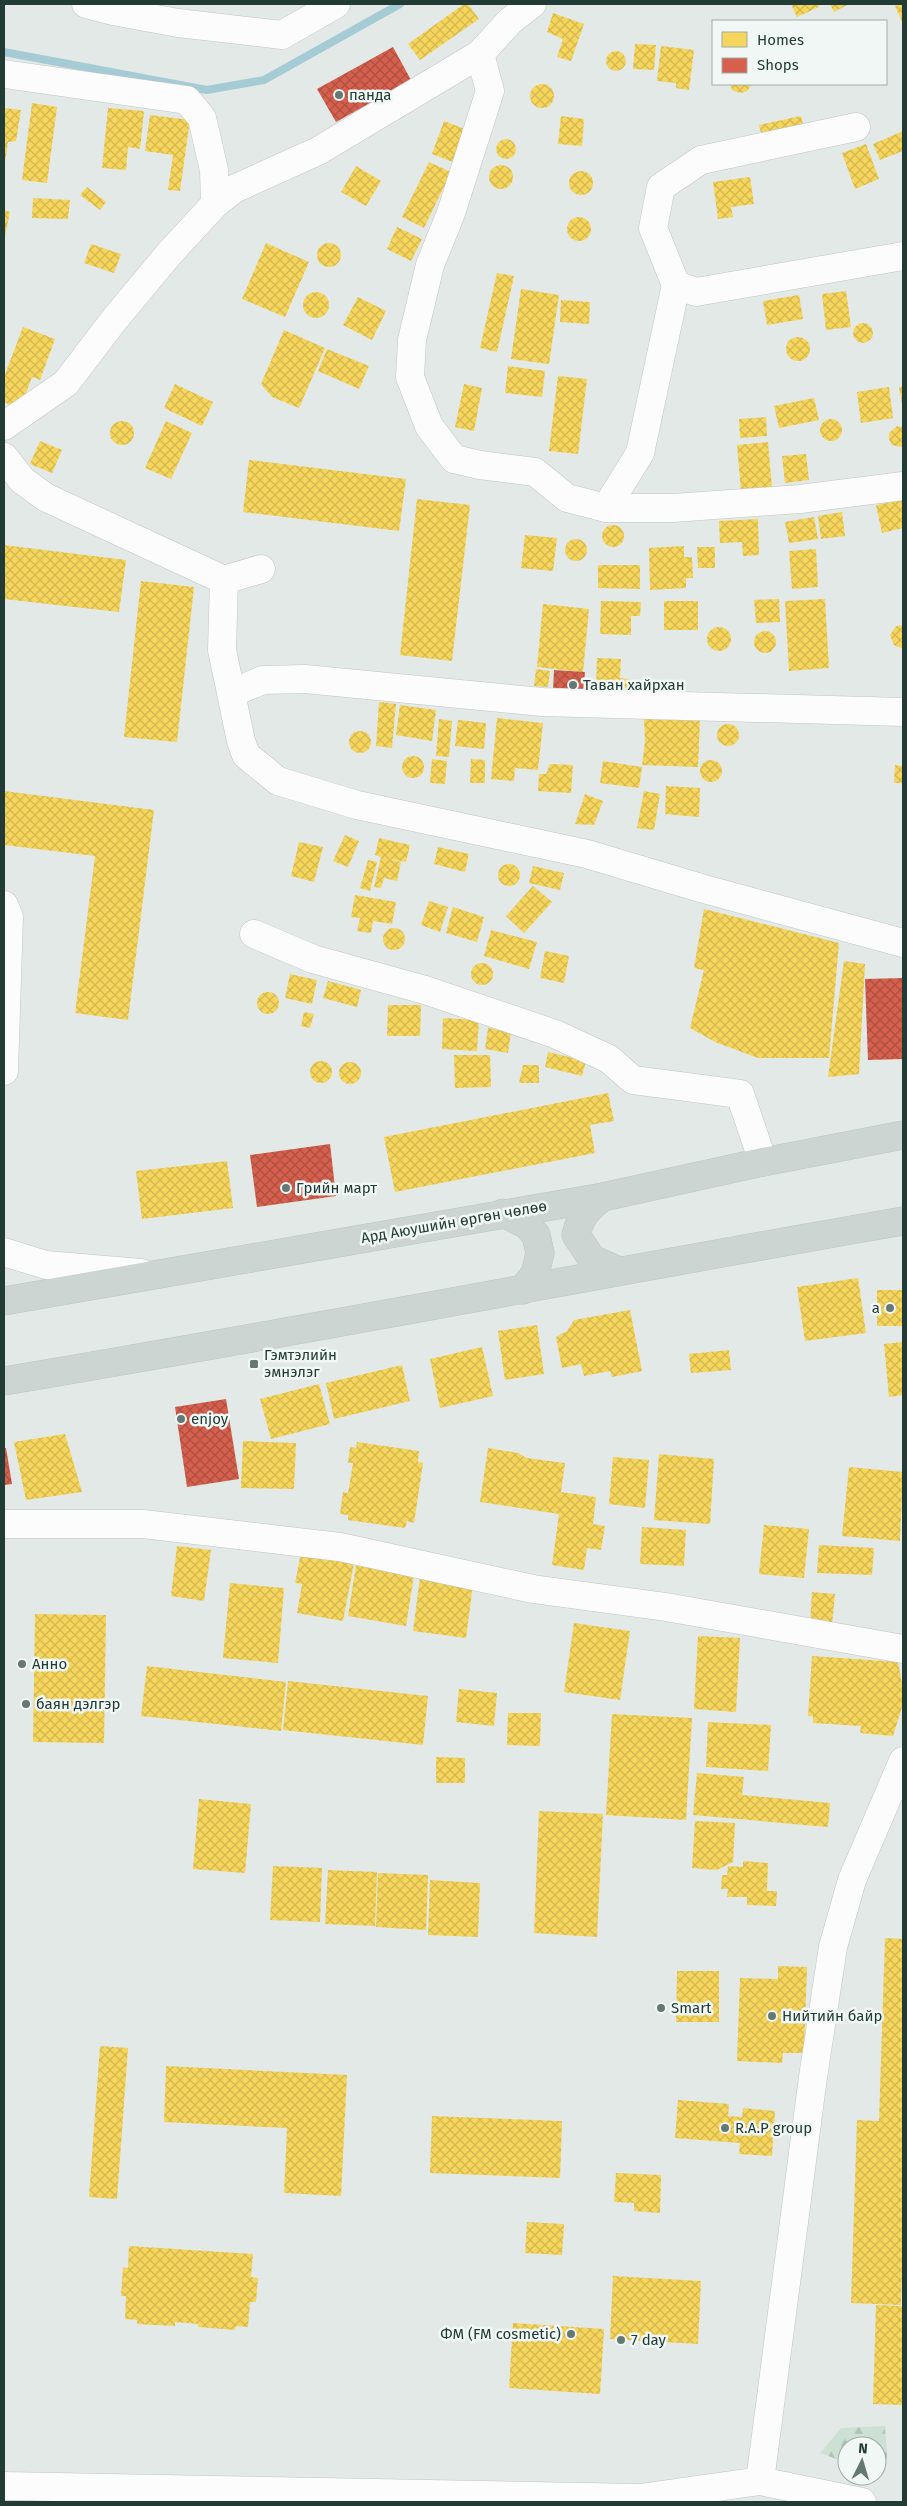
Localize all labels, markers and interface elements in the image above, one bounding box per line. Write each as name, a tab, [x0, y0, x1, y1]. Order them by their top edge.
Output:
legend	[712, 20, 887, 85]
text: Homes	[757, 31, 804, 49]
text: Shops	[757, 56, 799, 74]
place label: панда	[349, 86, 391, 104]
marker: панда	[333, 89, 345, 101]
place label: Таван хайрхан	[583, 676, 685, 694]
marker: Таван хайрхан	[567, 679, 579, 691]
place label: Грийн март	[296, 1179, 377, 1197]
marker: Грийн март	[280, 1182, 292, 1194]
street label: Ард Аюушийн өргөн чөлөө	[360, 1197, 548, 1247]
place label: а	[872, 1299, 880, 1317]
marker: а	[884, 1302, 896, 1314]
place label: Гэмтэлийн эмнэлэг	[264, 1346, 337, 1381]
marker: Гэмтэлийн эмнэлэг	[248, 1358, 260, 1370]
place label: enjoy	[191, 1410, 229, 1428]
marker: enjoy	[175, 1413, 187, 1425]
place label: Анно	[32, 1655, 67, 1673]
marker: Анно	[16, 1658, 28, 1670]
place label: баян дэлгэр	[36, 1695, 120, 1713]
marker: баян дэлгэр	[20, 1698, 32, 1710]
place label: Smart	[671, 1999, 712, 2017]
marker: Smart	[655, 2002, 667, 2014]
place label: Нийтийн байр	[782, 2007, 882, 2025]
marker: Нийтийн байр	[766, 2010, 778, 2022]
place label: R.A.P group	[735, 2119, 812, 2137]
marker: R.A.P group	[719, 2122, 731, 2134]
place label: ФМ (FM cosmetic)	[440, 2325, 561, 2343]
marker: ФМ (FM cosmetic)	[565, 2328, 577, 2340]
place label: 7 day	[631, 2331, 667, 2349]
marker: 7 day	[615, 2334, 627, 2346]
north arrow	[837, 2436, 887, 2486]
text: N	[858, 2440, 868, 2457]

